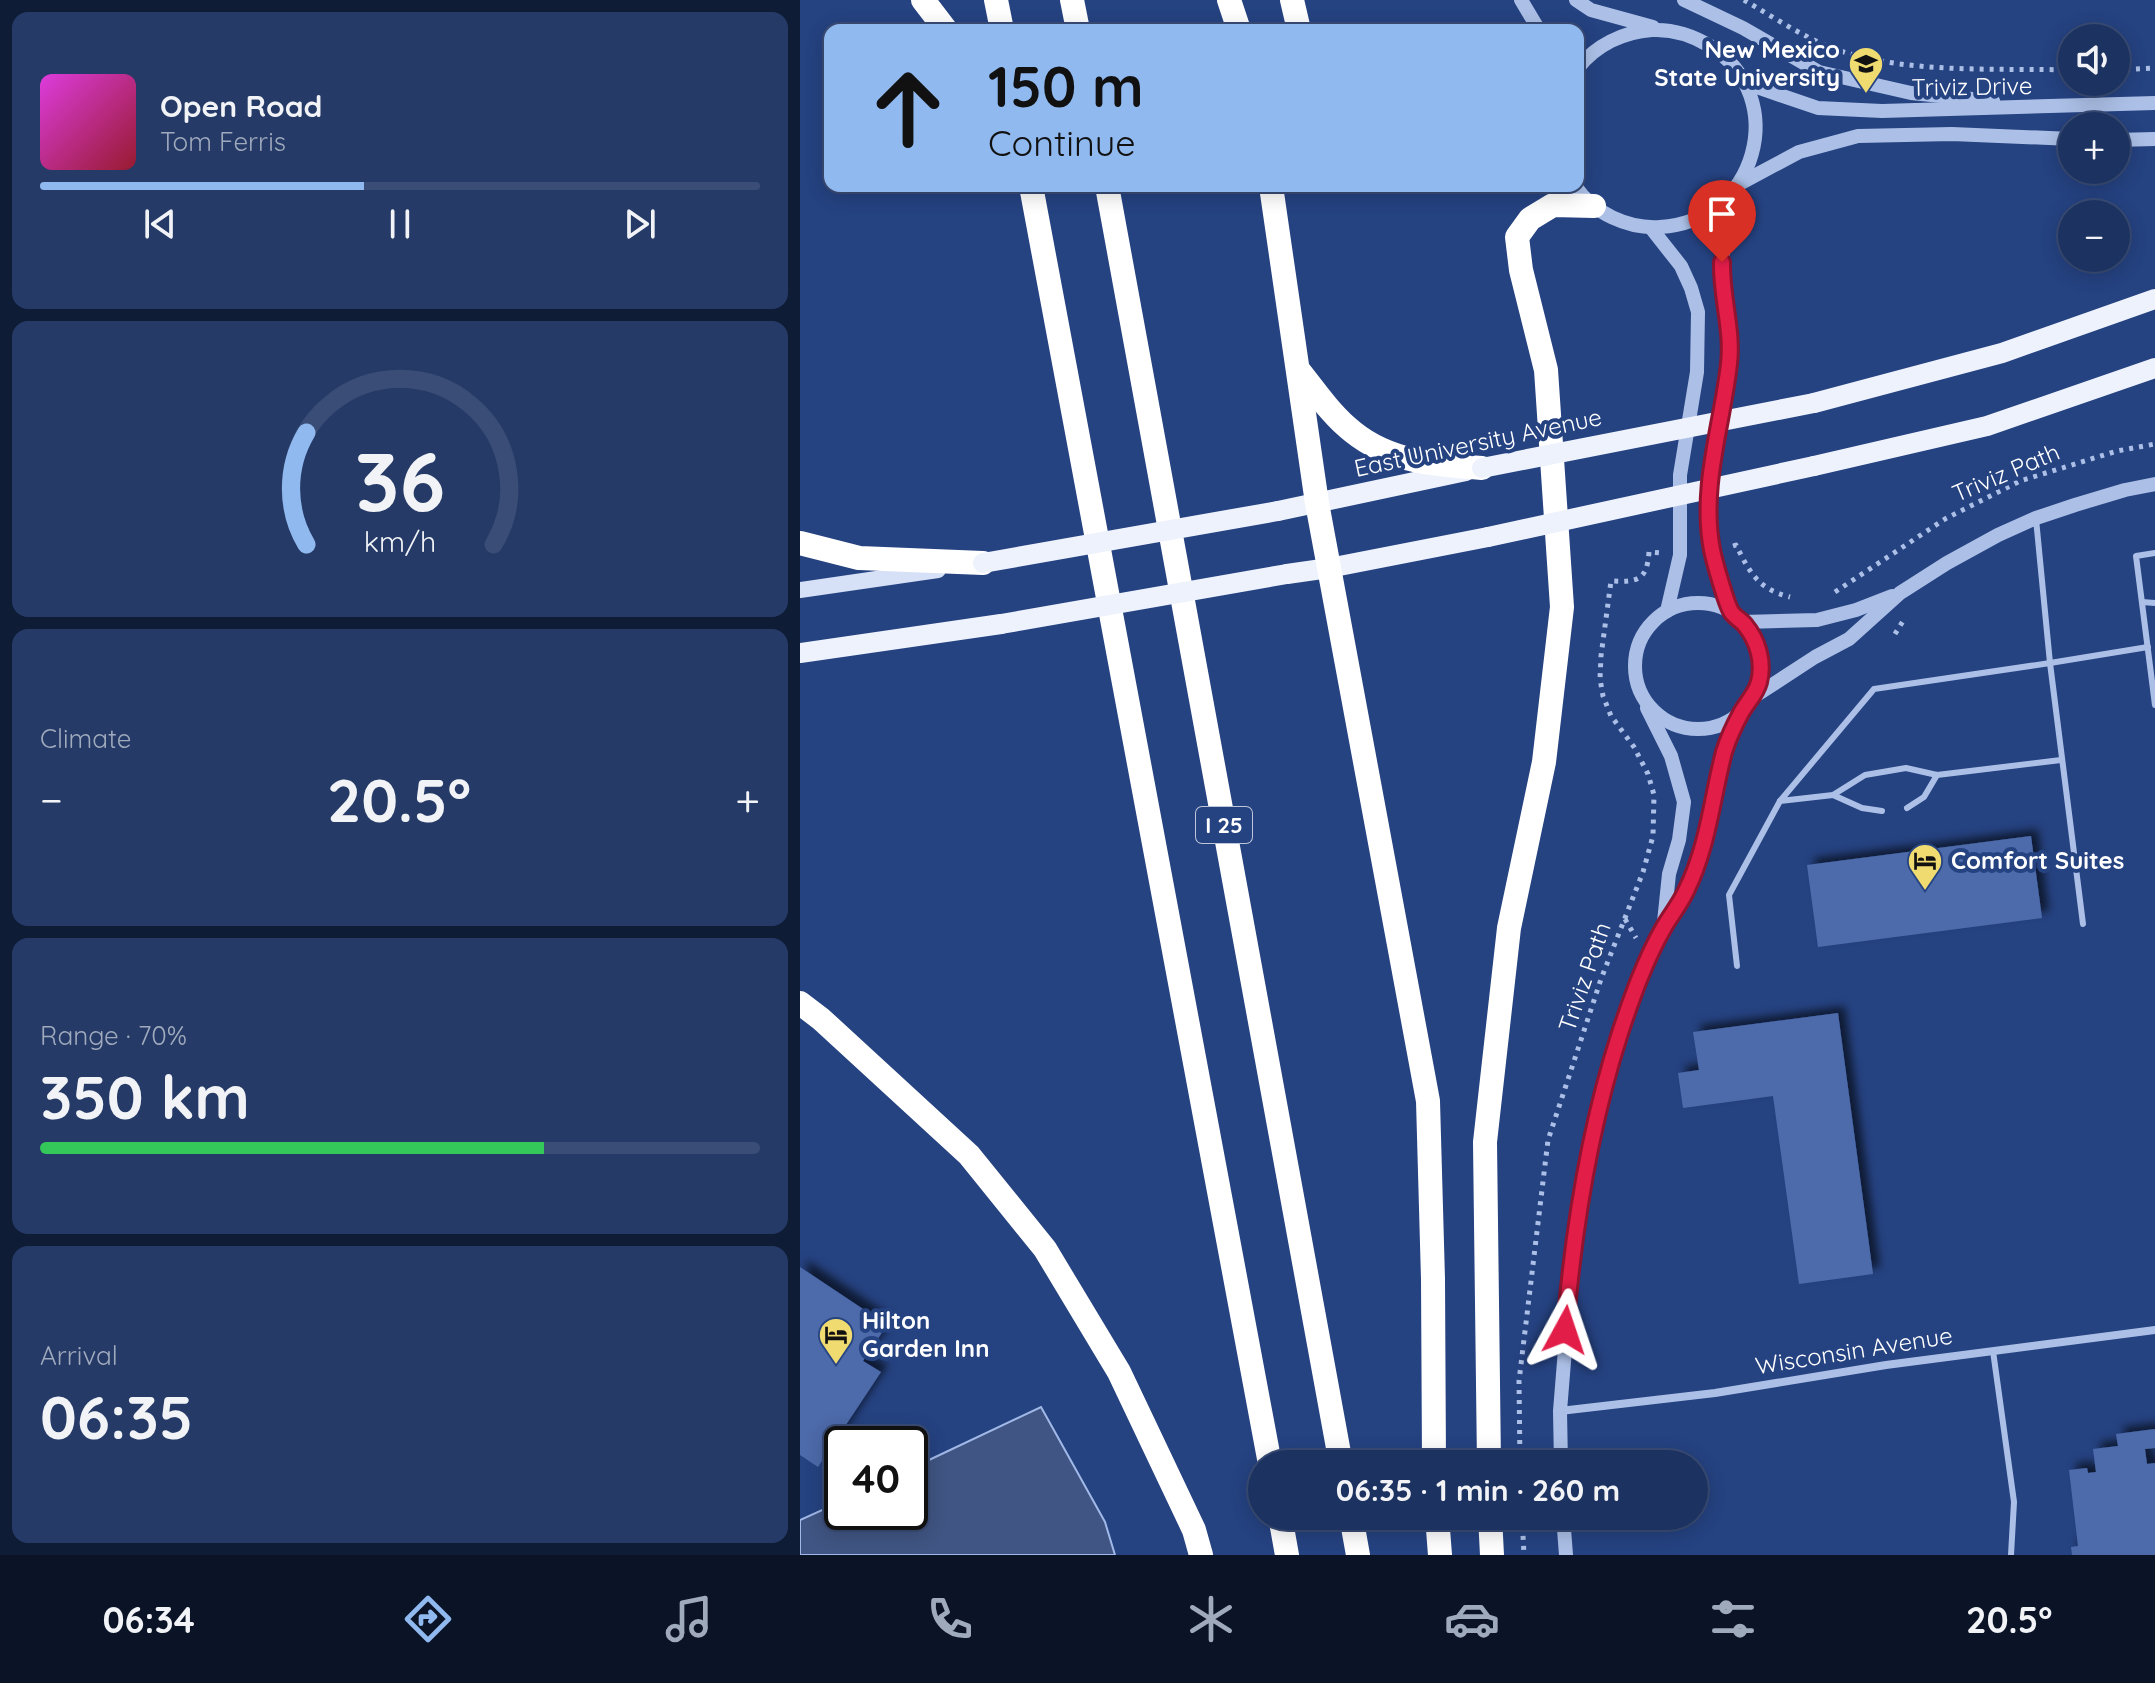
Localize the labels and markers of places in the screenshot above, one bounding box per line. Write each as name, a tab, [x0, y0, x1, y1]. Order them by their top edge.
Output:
place label: New Mexico State University	[1654, 34, 1840, 92]
school or university icon: New Mexico State University	[1847, 45, 1885, 95]
pin	[1688, 180, 1756, 262]
hotel icon: Comfort Suites	[1906, 842, 1944, 892]
place label: Comfort Suites	[1951, 845, 2124, 875]
place label: Hilton Garden Inn	[862, 1305, 989, 1363]
hotel icon: Hilton Garden Inn	[817, 1316, 855, 1366]

